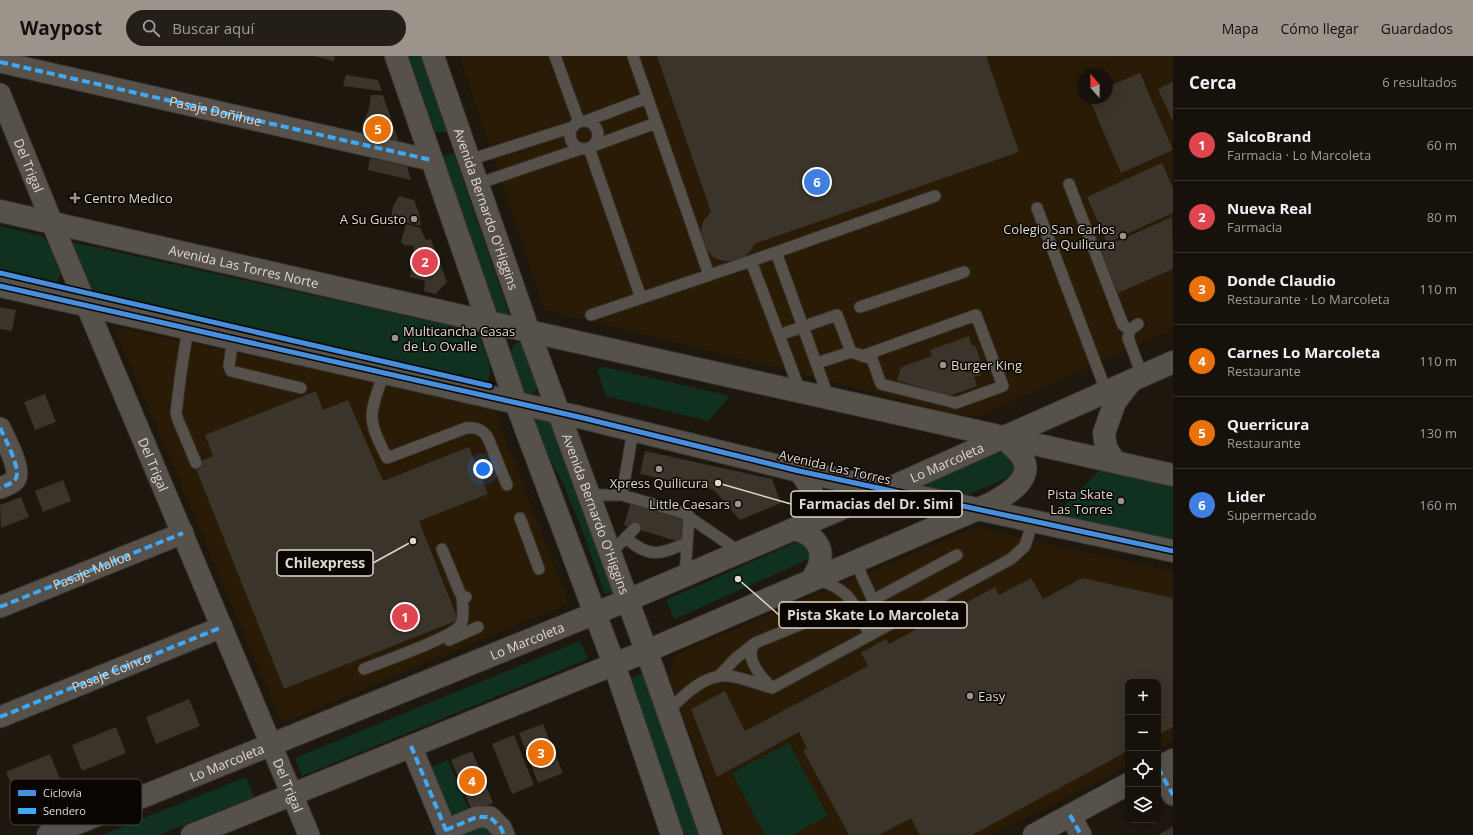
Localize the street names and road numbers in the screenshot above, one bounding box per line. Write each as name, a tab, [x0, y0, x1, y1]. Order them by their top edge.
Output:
street label: Pasaje Doñihue	[168, 92, 263, 130]
street label: Avenida Bernardo O'Higgins	[450, 126, 523, 292]
street label: Del Trigal	[10, 136, 48, 195]
street label: Avenida Las Torres Norte	[167, 241, 320, 292]
street label: Avenida Bernardo O'Higgins	[558, 431, 634, 597]
street label: Del Trigal	[134, 435, 173, 494]
street label: Lo Marcoleta	[907, 438, 986, 487]
street label: Avenida Las Torres	[777, 445, 893, 489]
street label: Pasaje Malloa	[50, 546, 134, 594]
street label: Lo Marcoleta	[487, 618, 567, 664]
street label: Pasaje Coinco	[69, 648, 154, 696]
street label: Lo Marcoleta	[187, 739, 267, 786]
street label: Del Trigal	[269, 756, 307, 815]

